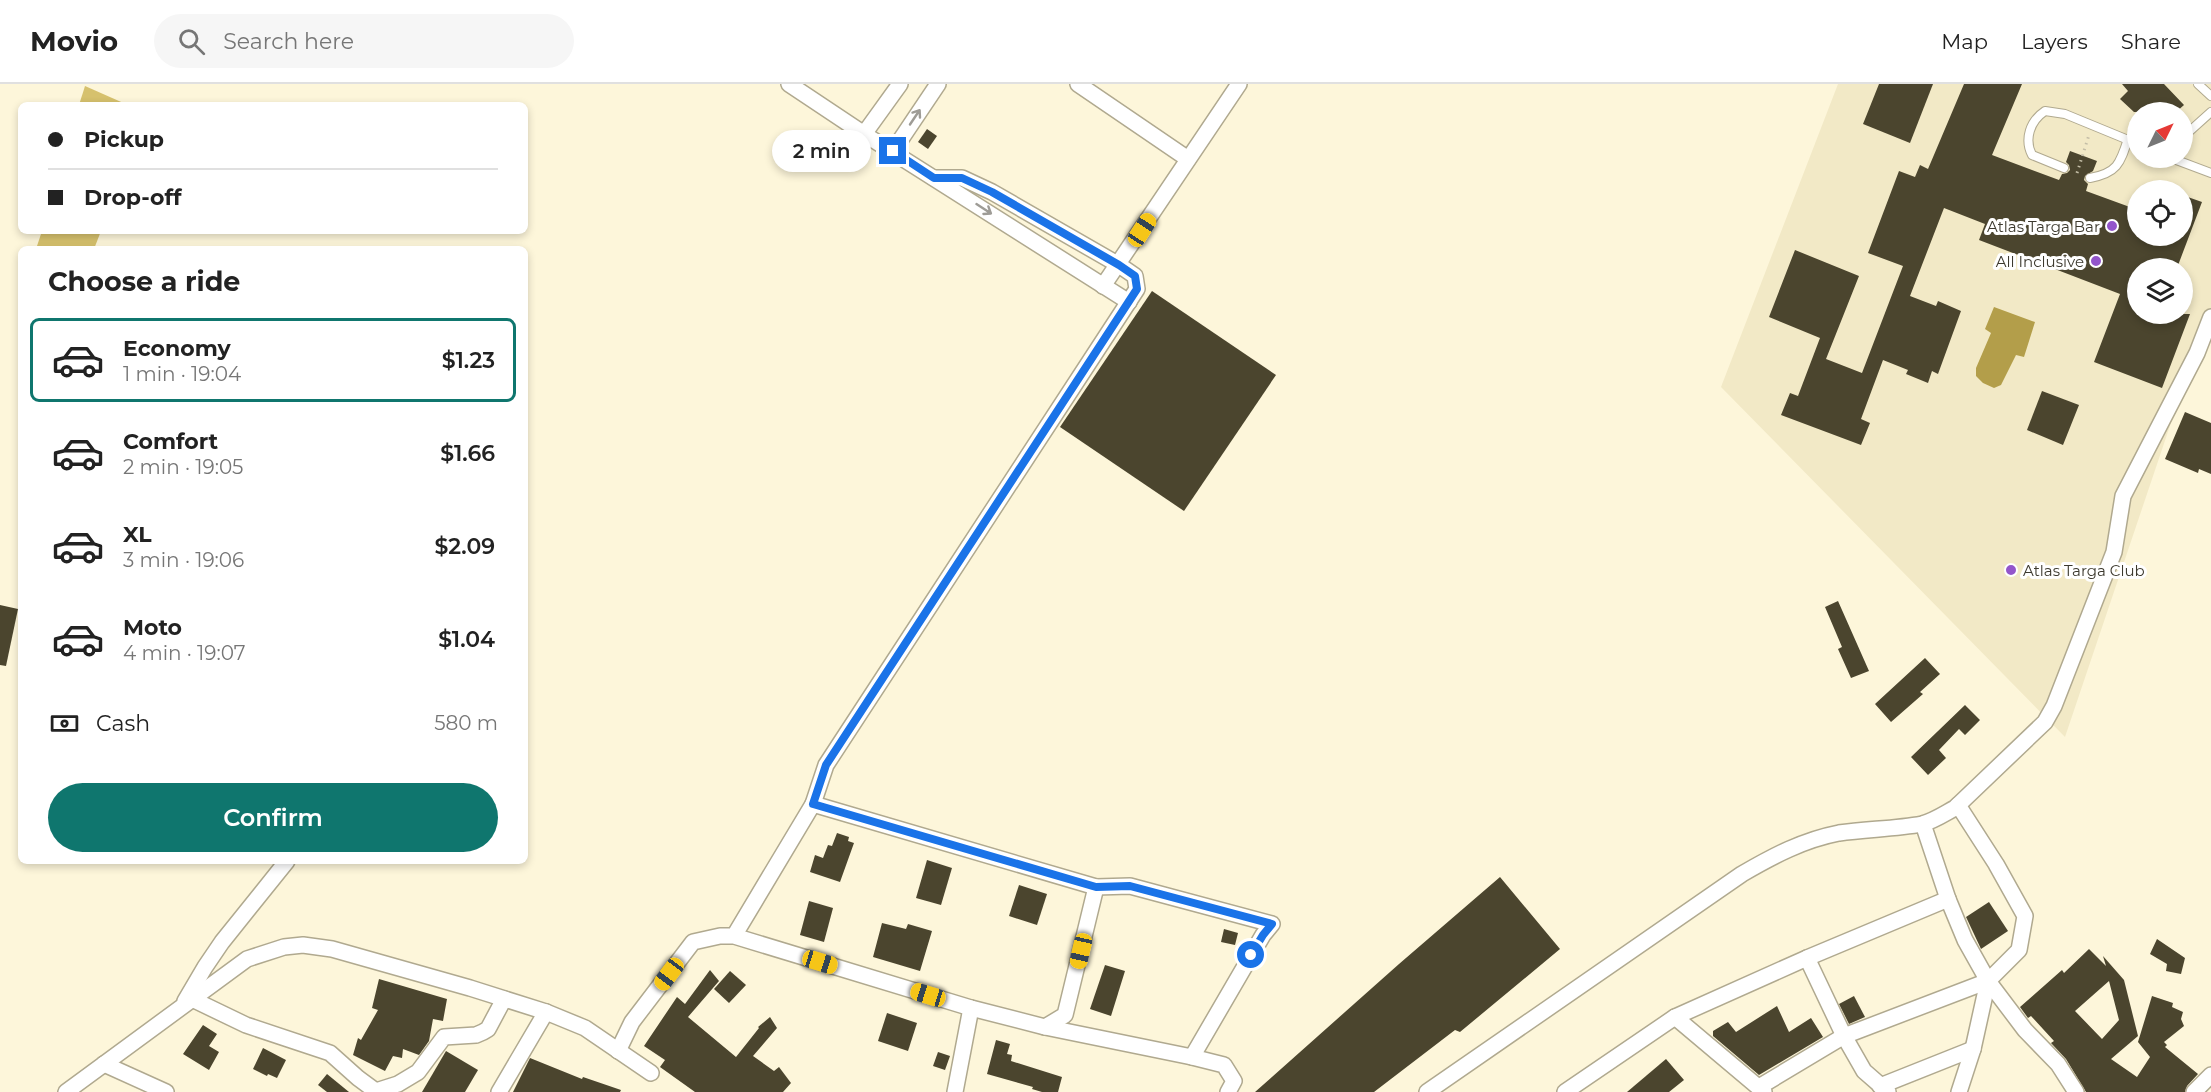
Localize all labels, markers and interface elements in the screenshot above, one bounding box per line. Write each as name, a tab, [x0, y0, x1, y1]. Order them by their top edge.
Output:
search box	[154, 14, 574, 68]
text: Movio	[30, 24, 118, 58]
icon: search	[175, 25, 208, 58]
text: Search here	[223, 28, 354, 55]
text: Map	[1941, 29, 1988, 54]
text: Layers	[2021, 29, 2088, 54]
text: Share	[2121, 29, 2181, 54]
north arrow	[2127, 102, 2193, 168]
map controls	[2127, 102, 2193, 324]
one-way arrow	[909, 109, 922, 126]
text: Pickup	[84, 126, 164, 153]
callout: 2 min	[773, 130, 872, 172]
route end	[879, 137, 906, 164]
text: 2 min	[793, 139, 850, 163]
button: locate	[2127, 180, 2193, 246]
text: Drop-off	[84, 184, 182, 211]
one-way arrow	[975, 203, 991, 215]
car	[1125, 210, 1159, 250]
place label: Atlas Targa Bar	[1987, 217, 2100, 236]
marker: Atlas Targa Bar	[2105, 219, 2119, 233]
place label: All Inclusive	[1996, 252, 2084, 271]
marker: All Inclusive	[2089, 254, 2103, 268]
button: layers	[2127, 258, 2193, 324]
text: Choose a ride	[48, 265, 240, 298]
icon: car	[51, 333, 105, 387]
text: Economy	[123, 335, 231, 362]
text: $1.23	[442, 347, 495, 374]
text: 1 min · 19:04	[123, 362, 241, 386]
icon: car	[51, 426, 105, 480]
text: Comfort	[123, 428, 218, 455]
text: $1.66	[440, 440, 495, 467]
text: 2 min · 19:05	[123, 455, 243, 479]
icon: car	[51, 519, 105, 573]
text: XL	[123, 521, 152, 548]
text: $2.09	[434, 533, 495, 560]
text: 3 min · 19:06	[123, 548, 244, 572]
place label: Atlas Targa Club	[2023, 561, 2145, 580]
marker: Atlas Targa Club	[2004, 563, 2018, 577]
icon: car	[51, 612, 105, 666]
text: Moto	[123, 614, 182, 641]
text: $1.04	[438, 626, 495, 653]
text: 4 min · 19:07	[123, 641, 246, 665]
icon: cash	[48, 707, 81, 740]
text: Cash	[96, 710, 150, 737]
text: 580 m	[434, 711, 498, 735]
button: Confirm	[48, 783, 498, 852]
car	[1068, 931, 1094, 971]
route start	[1237, 941, 1264, 968]
car	[800, 948, 840, 976]
car	[651, 954, 687, 994]
car	[908, 981, 948, 1009]

